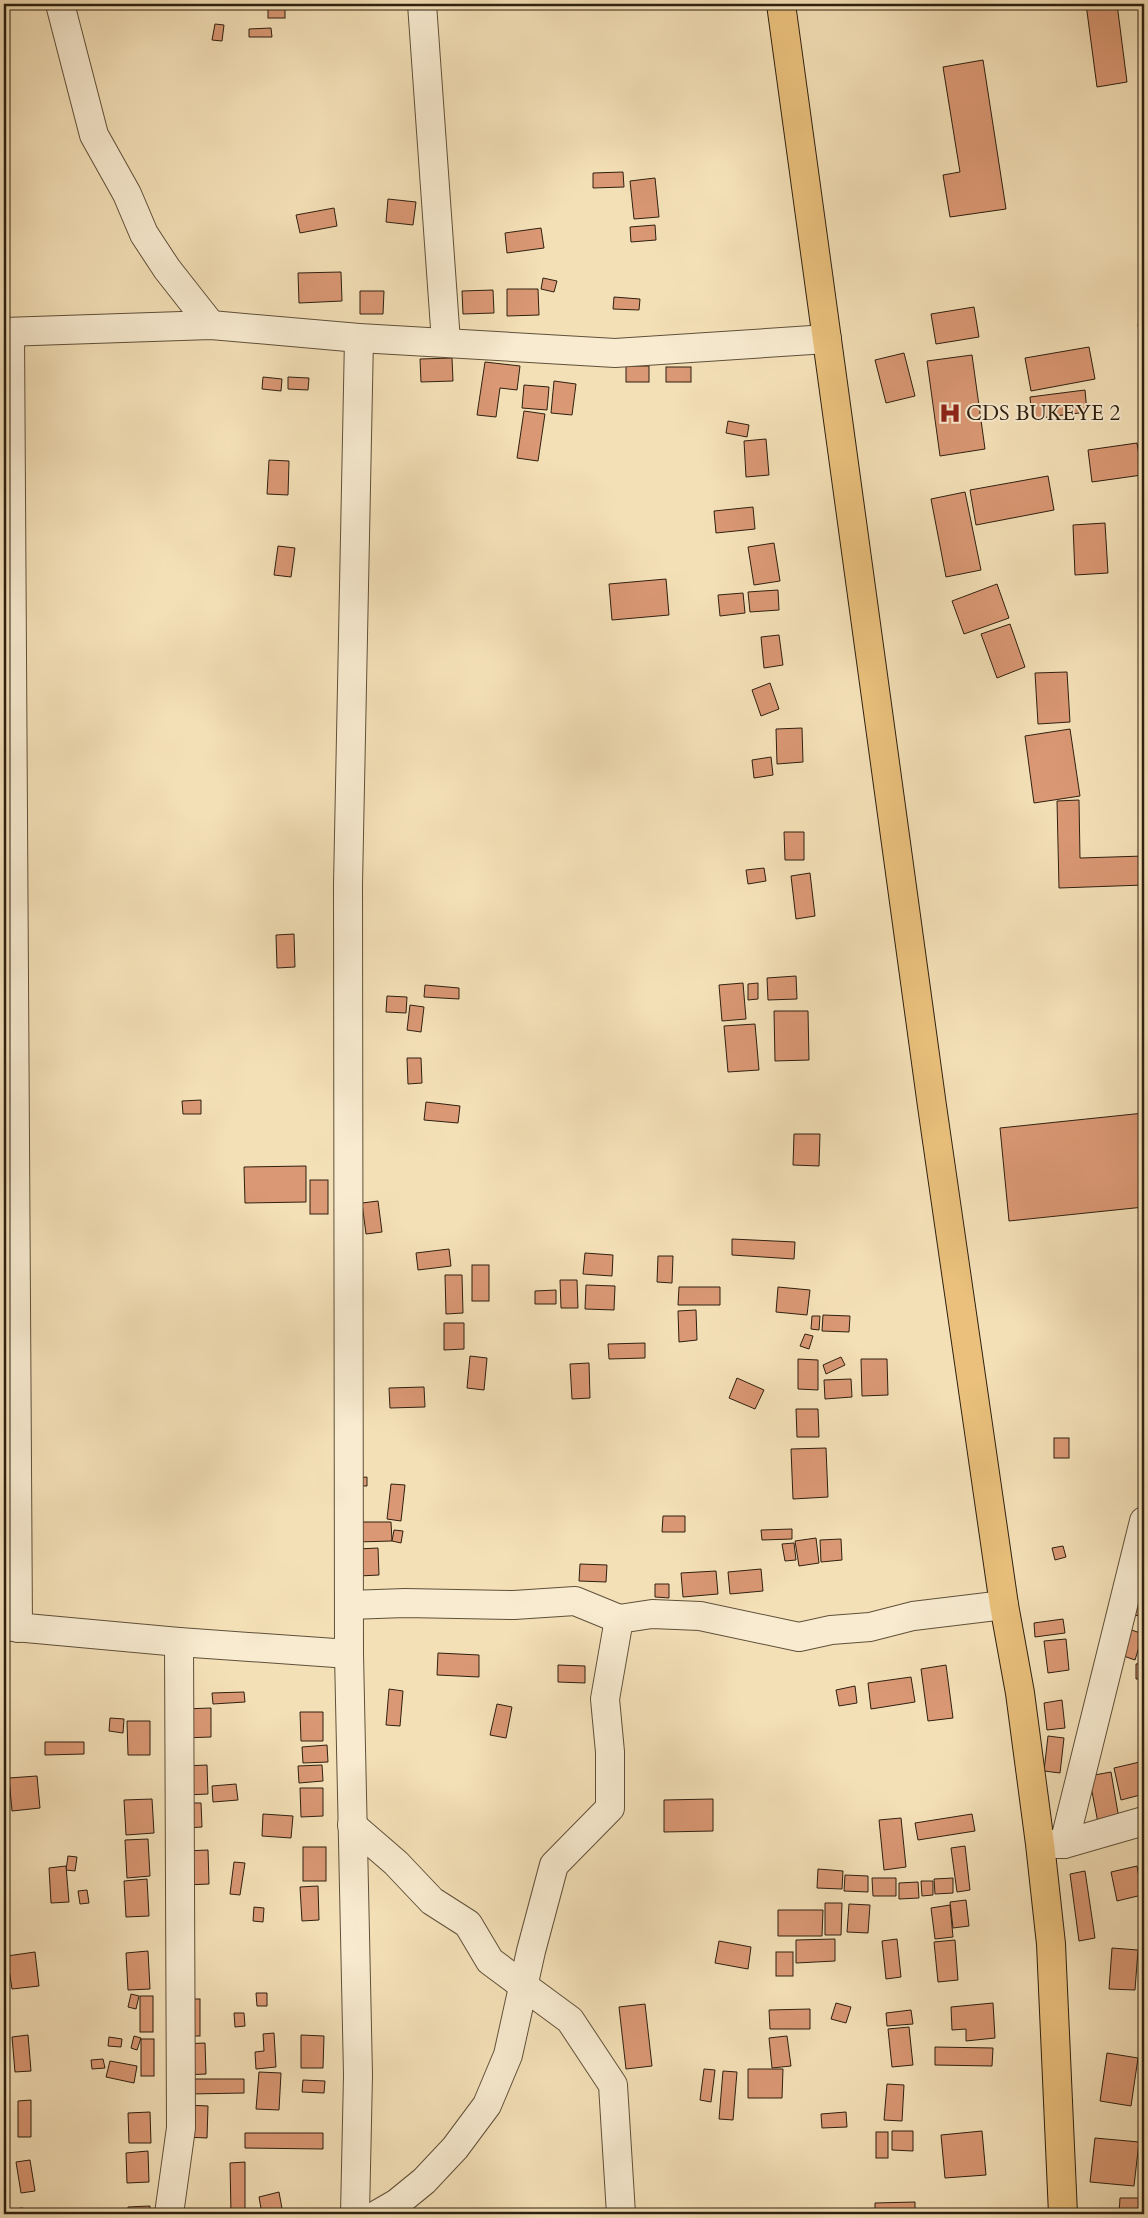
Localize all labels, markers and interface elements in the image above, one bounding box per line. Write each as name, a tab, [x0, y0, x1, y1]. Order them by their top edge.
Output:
place label: CDS BUKEYE 2	[966, 399, 1121, 428]
hospital icon: CDS BUKEYE 2	[937, 400, 963, 426]

